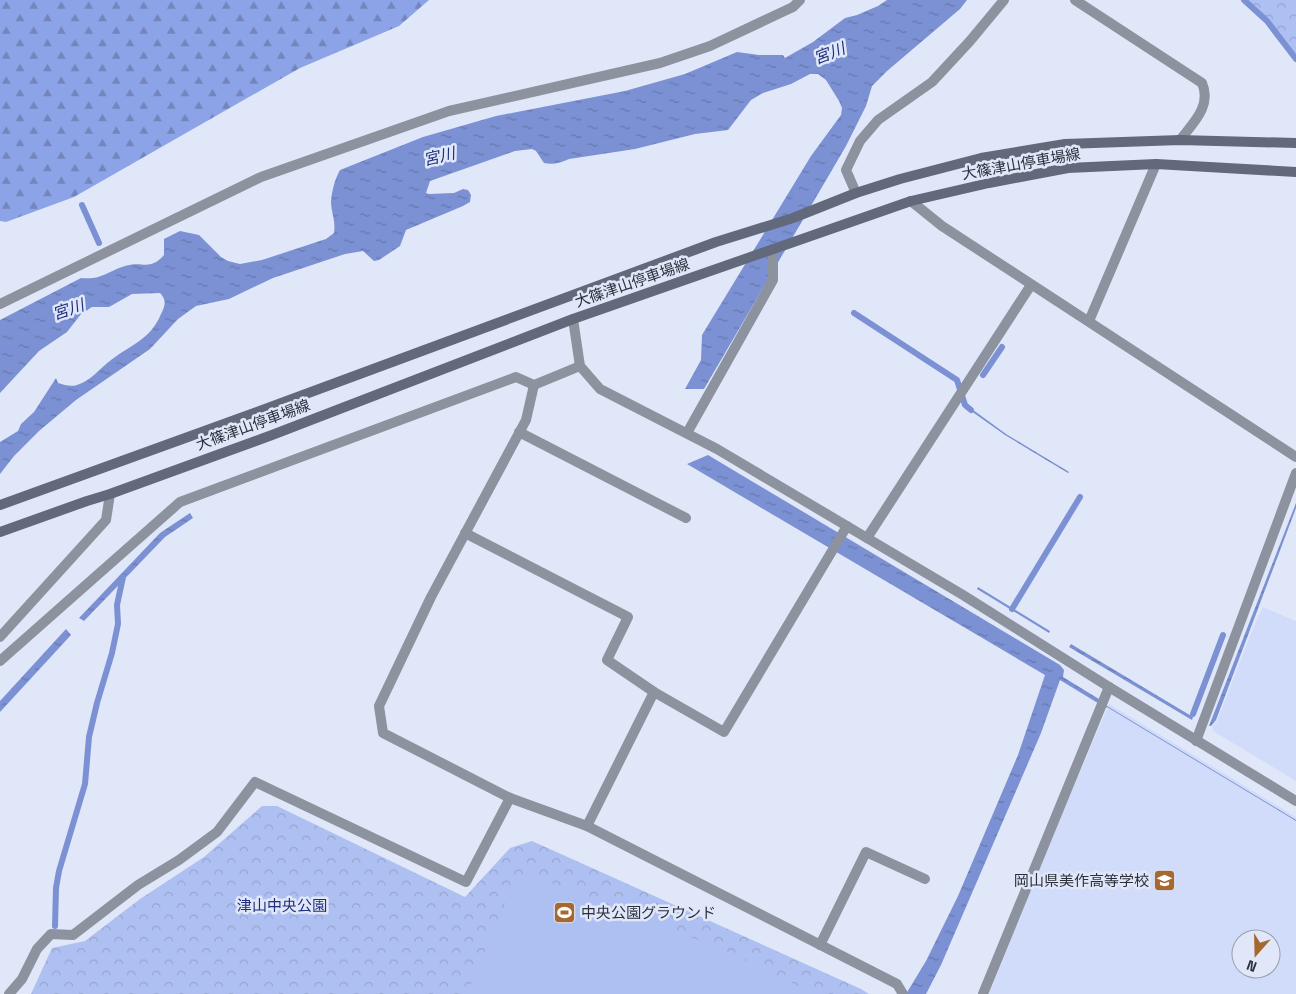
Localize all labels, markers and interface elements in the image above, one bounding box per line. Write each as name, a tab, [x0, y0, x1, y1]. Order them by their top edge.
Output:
water label: 宮川	[810, 37, 850, 69]
water label: 宮川	[421, 142, 459, 170]
street label: 大篠津山停車場線	[960, 144, 1082, 183]
street label: 大篠津山停車場線	[572, 254, 692, 311]
water label: 宮川	[50, 294, 89, 325]
street label: 大篠津山停車場線	[193, 395, 312, 454]
school or university icon: 岡山県美作高等学校	[1153, 869, 1177, 893]
place label: 岡山県美作高等学校	[1014, 871, 1149, 890]
park label: 津山中央公園	[237, 896, 327, 915]
sports icon: 中央公園グラウンド	[553, 901, 577, 925]
place label: 中央公園グラウンド	[581, 903, 716, 922]
north arrow	[1231, 929, 1281, 979]
text: N	[1244, 956, 1259, 976]

